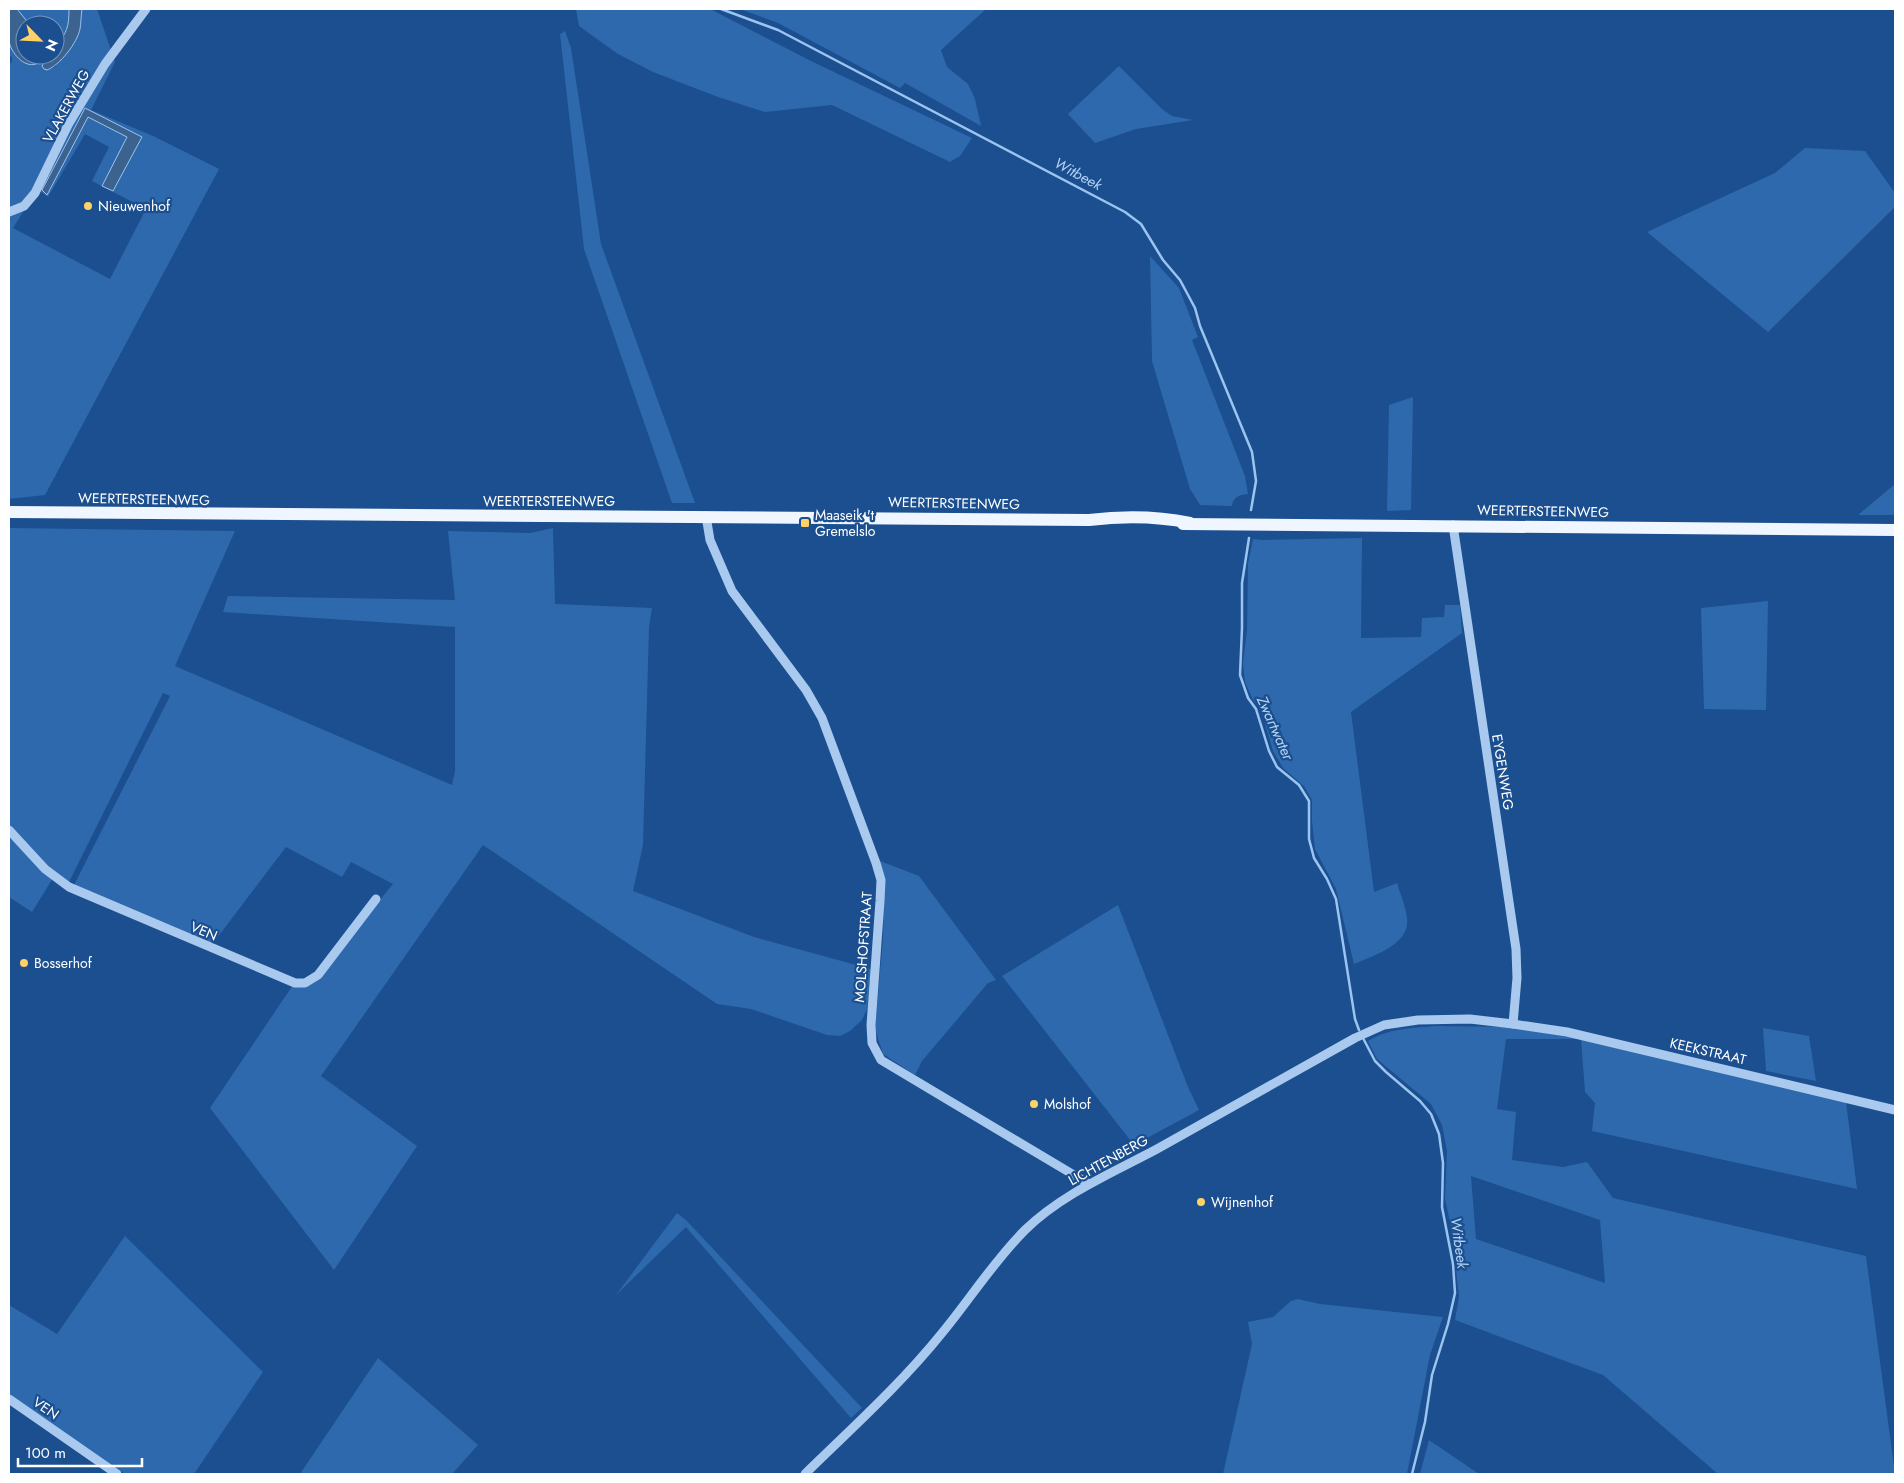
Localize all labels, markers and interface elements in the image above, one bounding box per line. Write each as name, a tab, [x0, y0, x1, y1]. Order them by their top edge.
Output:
north arrow	[15, 15, 65, 65]
text: N	[40, 36, 63, 54]
street label: VLAKERWEG	[38, 66, 94, 146]
water label: Witbeek	[1050, 152, 1106, 196]
place label: Nieuwenhof	[98, 196, 171, 216]
marker: Nieuwenhof	[82, 200, 94, 212]
street label: WEERTERSTEENWEG	[78, 488, 210, 510]
street label: WEERTERSTEENWEG	[483, 491, 615, 511]
street label: WEERTERSTEENWEG	[888, 492, 1020, 514]
street label: WEERTERSTEENWEG	[1477, 500, 1609, 522]
place label: Maaseik 't Gremelslo	[815, 505, 876, 541]
marker: Maaseik 't Gremelslo	[799, 517, 811, 529]
water label: Zwartwater	[1251, 692, 1299, 764]
street label: EYGENWEG	[1487, 733, 1519, 812]
street label: MOLSHOFSTRAAT	[849, 891, 877, 1003]
street label: VEN	[187, 916, 221, 946]
place label: Bosserhof	[34, 953, 93, 973]
marker: Bosserhof	[18, 957, 30, 969]
street label: KEEKSTRAAT	[1668, 1033, 1749, 1070]
place label: Molshof	[1044, 1094, 1092, 1114]
marker: Molshof	[1028, 1098, 1040, 1110]
street label: LICHTENBERG	[1064, 1130, 1152, 1190]
place label: Wijnenhof	[1211, 1192, 1274, 1212]
marker: Wijnenhof	[1195, 1196, 1207, 1208]
water label: Witbeek	[1445, 1216, 1474, 1271]
street label: VEN	[29, 1392, 63, 1424]
scale bar	[18, 1436, 141, 1468]
text: 100 m	[25, 1442, 66, 1464]

